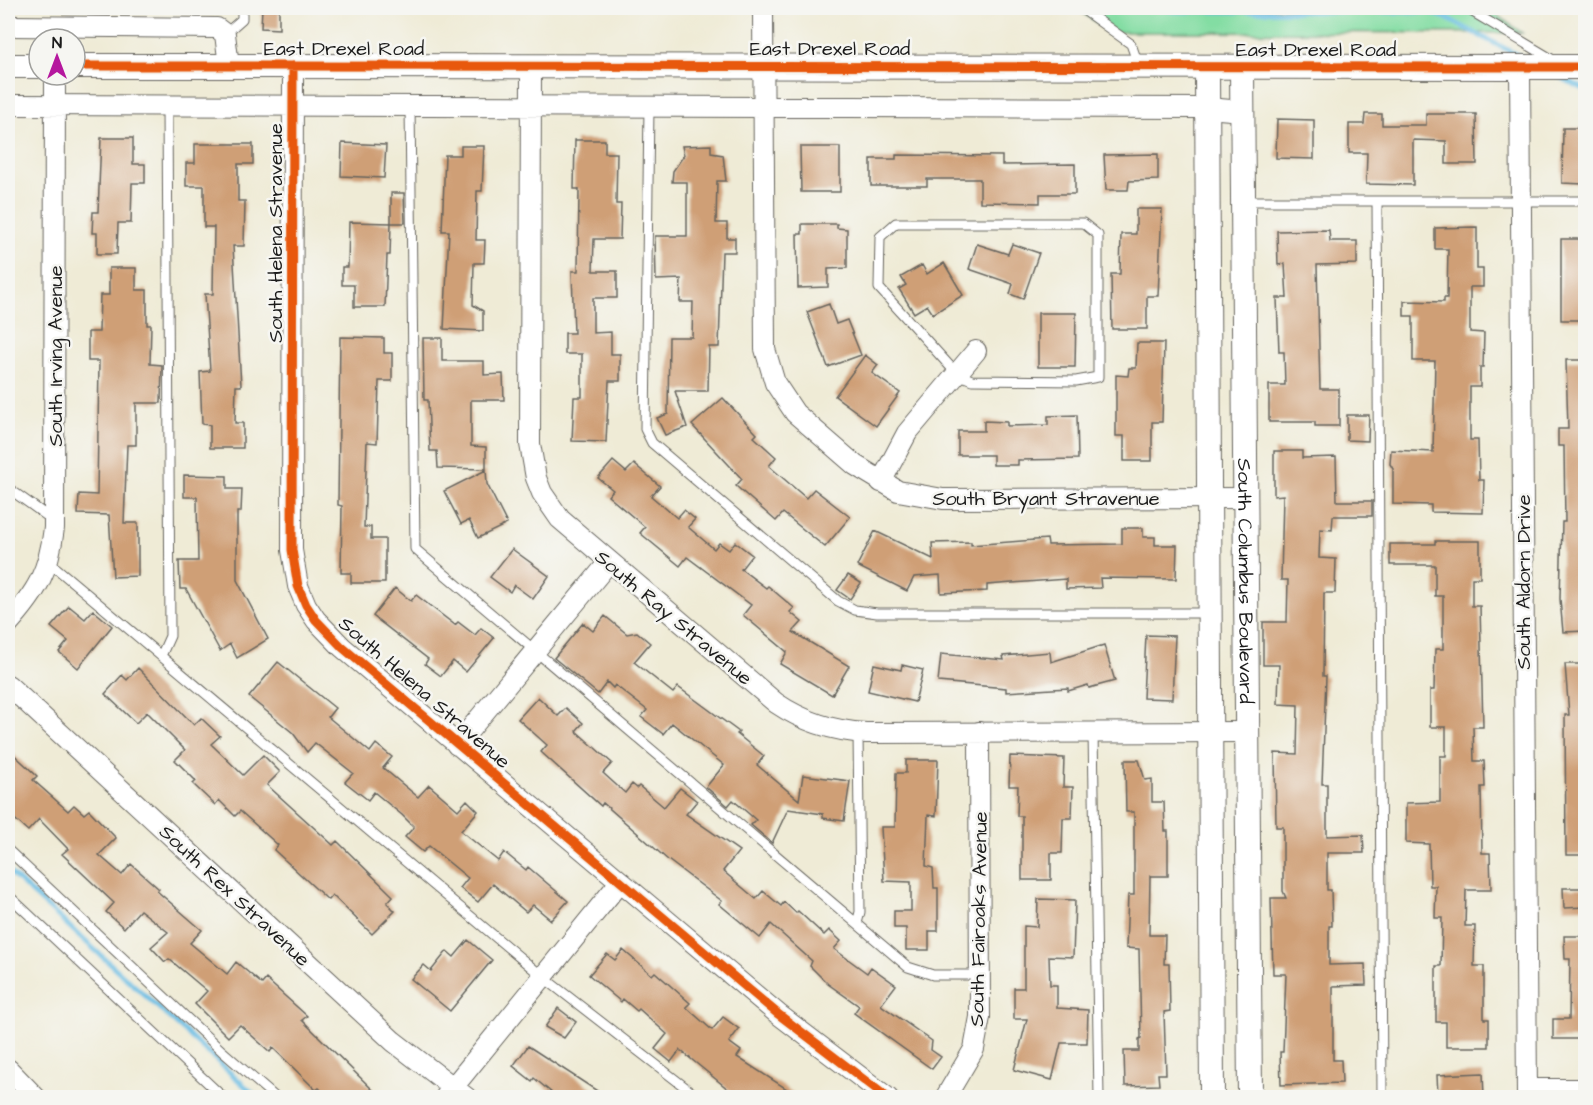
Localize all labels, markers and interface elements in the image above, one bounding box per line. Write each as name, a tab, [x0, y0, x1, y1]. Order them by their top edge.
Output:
north arrow	[27, 27, 87, 87]
text: N	[52, 32, 62, 54]
street label: East Drexel Road	[264, 35, 424, 63]
street label: East Drexel Road	[750, 35, 910, 63]
street label: East Drexel Road	[1236, 36, 1396, 64]
street label: South Helena Stravenue	[262, 123, 290, 343]
street label: South Irving Avenue	[42, 265, 71, 447]
street label: South Columbus Boulevard	[1230, 458, 1260, 704]
street label: South Bryant Stravenue	[932, 485, 1160, 514]
street label: South Aldorn Drive	[1510, 494, 1538, 669]
street label: South Ray Stravenue	[588, 543, 758, 693]
street label: South Helena Stravenue	[332, 610, 517, 775]
street label: South Fairoaks Avenue	[963, 811, 995, 1027]
street label: South Rex Stravenue	[153, 818, 316, 973]

